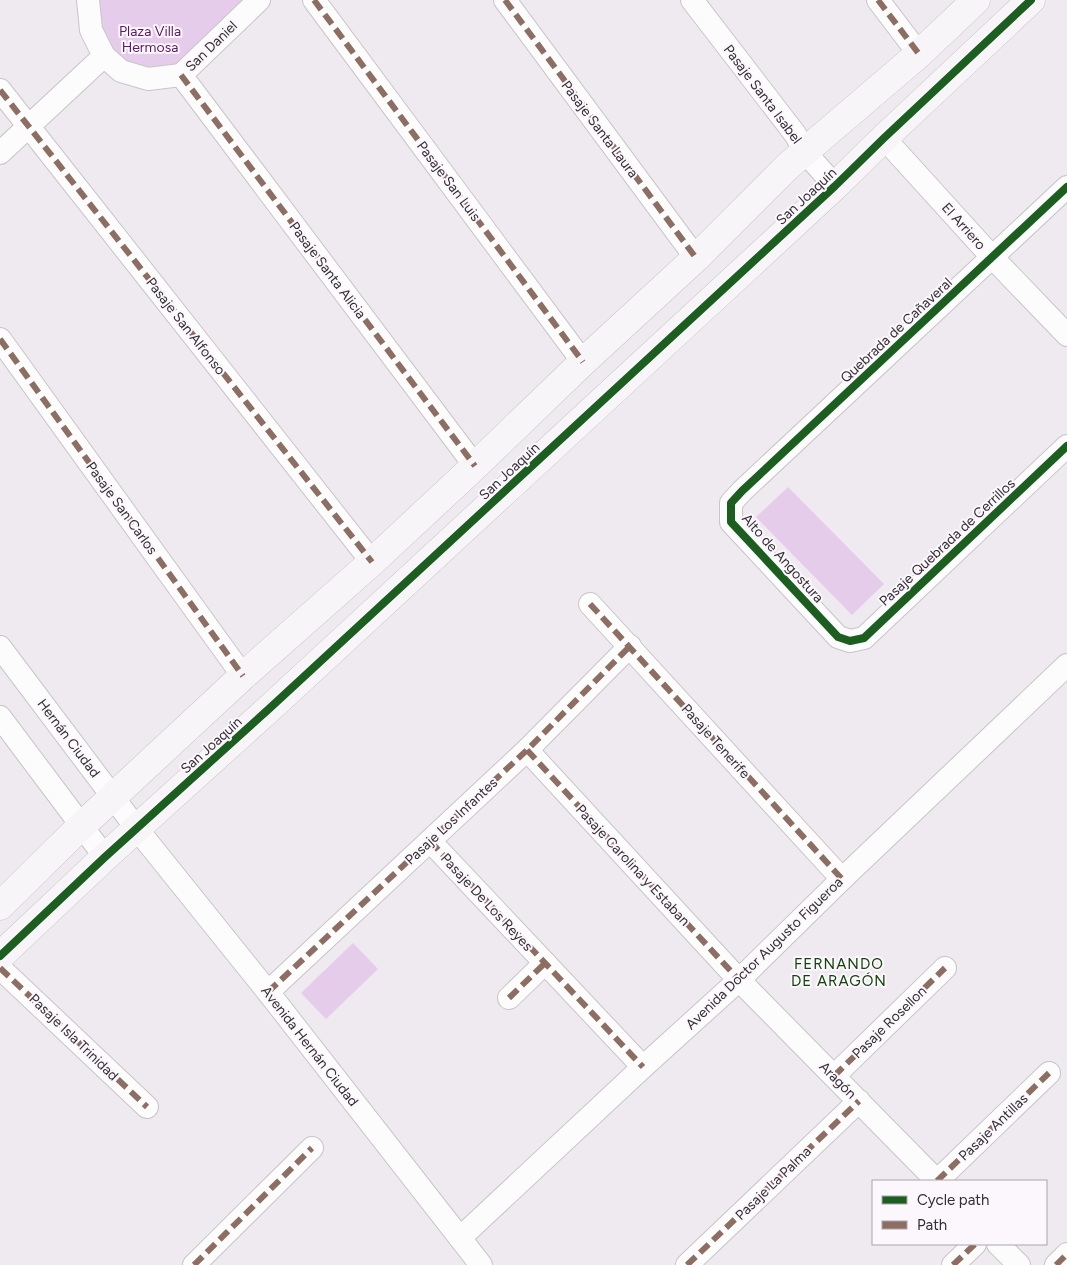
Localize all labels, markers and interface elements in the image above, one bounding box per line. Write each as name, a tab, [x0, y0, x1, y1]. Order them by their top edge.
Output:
street label: San Daniel	[182, 17, 241, 75]
park label: Plaza Villa Hermosa	[119, 23, 181, 56]
street label: Pasaje Santa Isabel	[720, 41, 805, 147]
street label: Pasaje Santa Laura	[558, 77, 642, 181]
street label: Pasaje San Luis	[413, 138, 484, 225]
street label: San Joaquín	[773, 164, 840, 229]
street label: El Arriero	[938, 199, 989, 253]
street label: Pasaje Santa Alicia	[286, 219, 370, 322]
street label: Pasaje San Alfonso	[142, 274, 229, 378]
street label: Quebrada de Cañaveral	[837, 274, 956, 386]
street label: San Joaquín	[476, 439, 543, 504]
street label: Pasaje San Carlos	[82, 459, 161, 558]
street label: Pasaje Quebrada de Cerrillos	[876, 475, 1019, 610]
street label: Alto de Angostura	[738, 510, 827, 606]
street label: Hernán Ciudad	[34, 696, 104, 781]
street label: Pasaje Tenerife	[678, 701, 754, 782]
street label: San Joaquín	[177, 713, 246, 777]
street label: Pasaje Los Infantes	[402, 774, 501, 869]
street label: Pasaje Carolina y Estaban	[572, 801, 693, 930]
street label: Pasaje De Los Reyes	[437, 850, 536, 955]
street label: Avenida Doctor Augusto Figueroa	[682, 874, 847, 1033]
district label: FERNANDO DE ARAGÓN	[791, 955, 887, 990]
street label: Avenida Hernán Ciudad	[257, 983, 362, 1110]
street label: Pasaje Rosellon	[849, 983, 930, 1062]
street label: Pasaje Isla Trinidad	[26, 991, 122, 1084]
street label: Aragón	[816, 1058, 860, 1103]
street label: Pasaje Antillas	[955, 1090, 1031, 1164]
street label: Pasaje La Palma	[732, 1143, 815, 1224]
legend	[872, 1180, 1047, 1245]
text: Cycle path	[917, 1191, 989, 1209]
text: Path	[917, 1216, 947, 1234]

